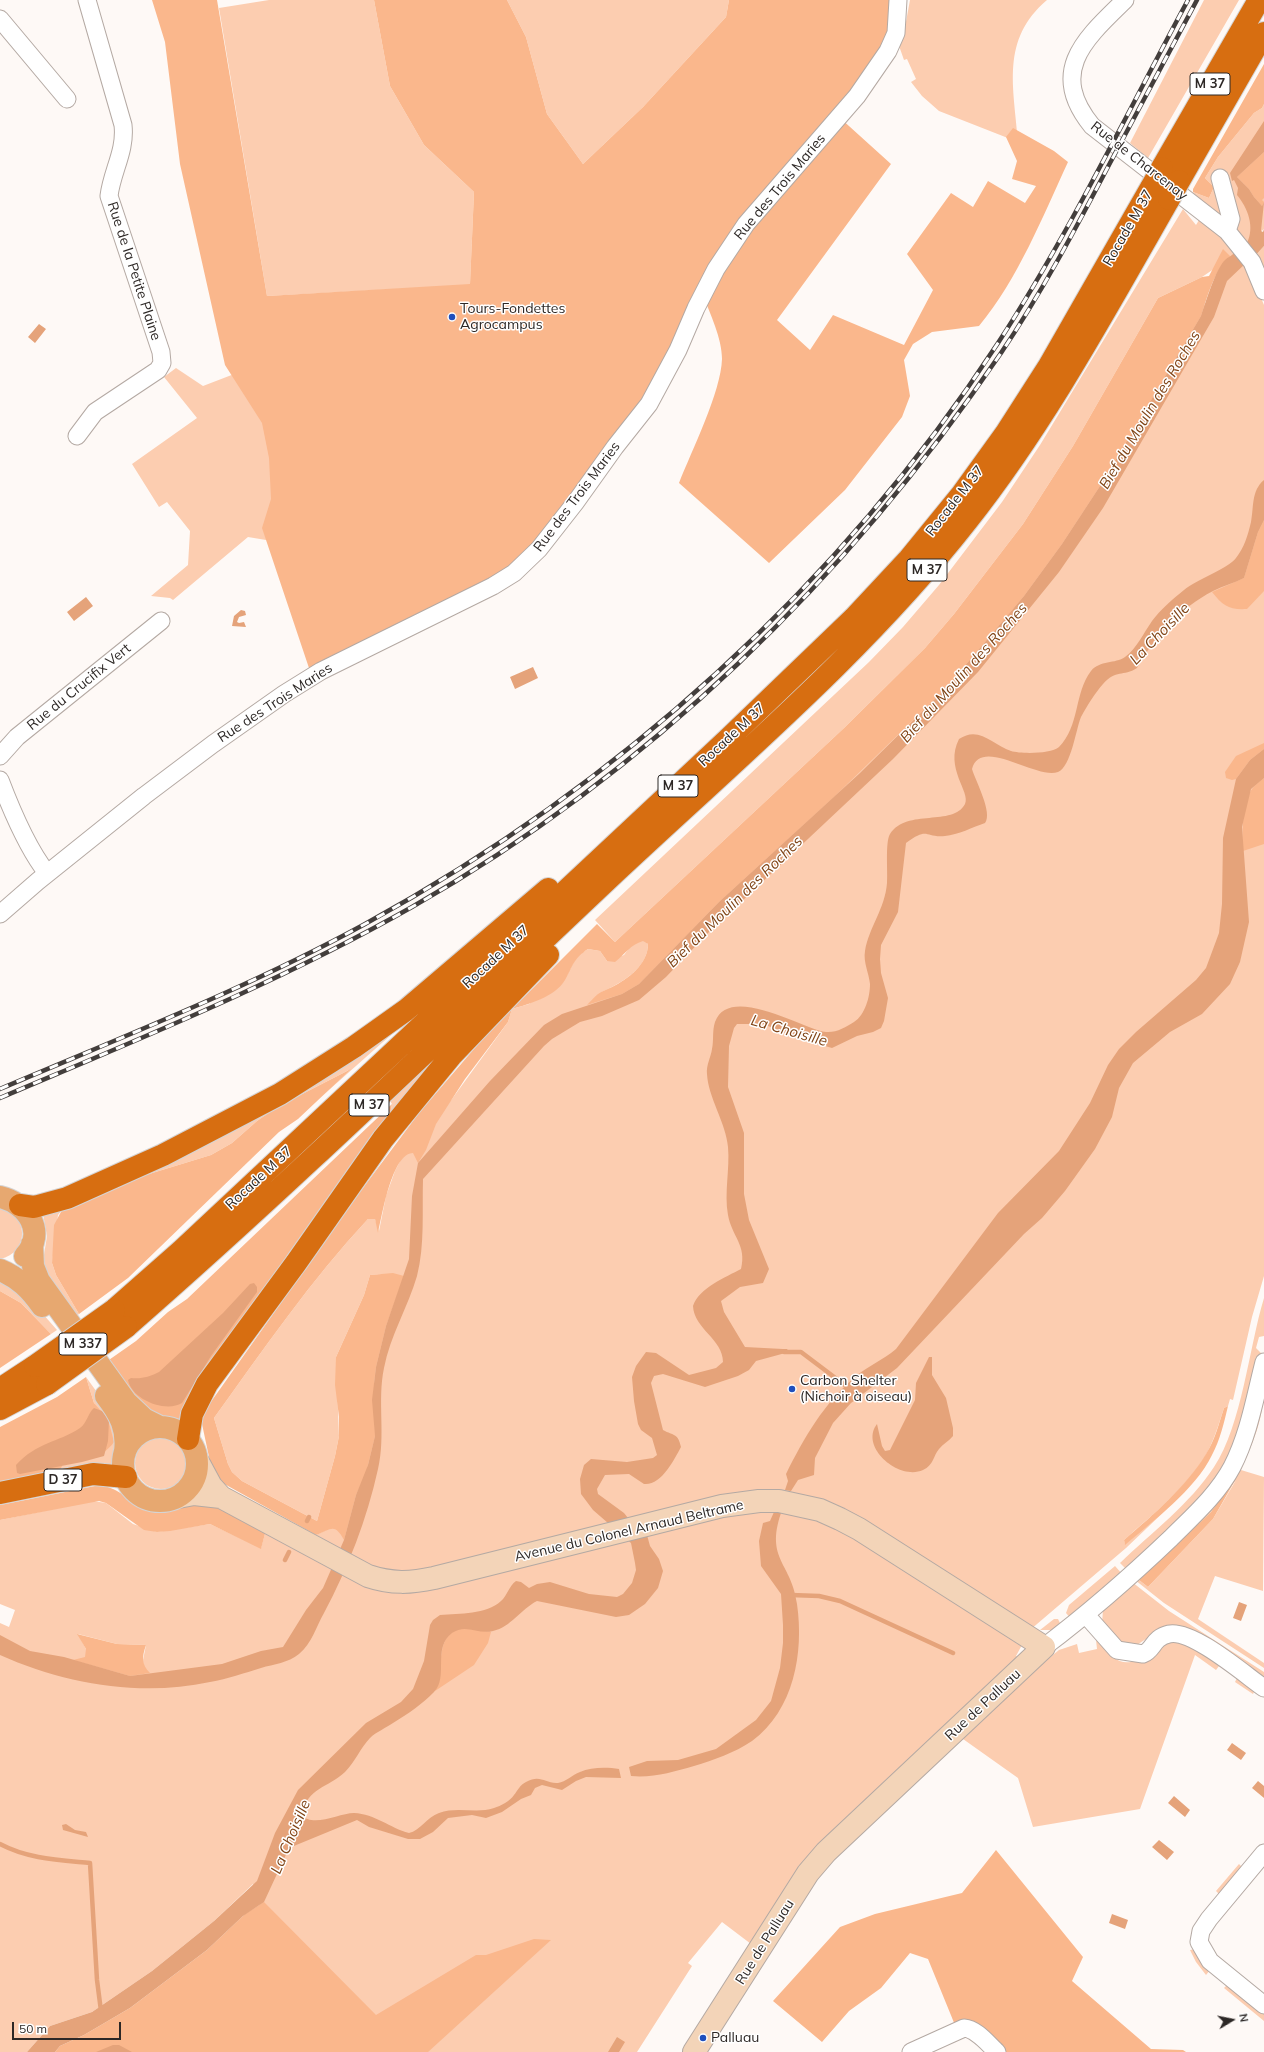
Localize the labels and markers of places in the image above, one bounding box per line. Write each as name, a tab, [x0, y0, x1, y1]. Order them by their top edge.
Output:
place label: Tours-Fondettes Agrocampus	[460, 301, 565, 334]
marker: Tours-Fondettes Agrocampus	[447, 312, 457, 322]
place label: Carbon Shelter (Nichoir à oiseau)	[800, 1373, 912, 1406]
marker: Carbon Shelter (Nichoir à oiseau)	[787, 1384, 797, 1394]
place label: Palluau	[711, 2030, 759, 2046]
marker: Palluau	[698, 2033, 708, 2043]

